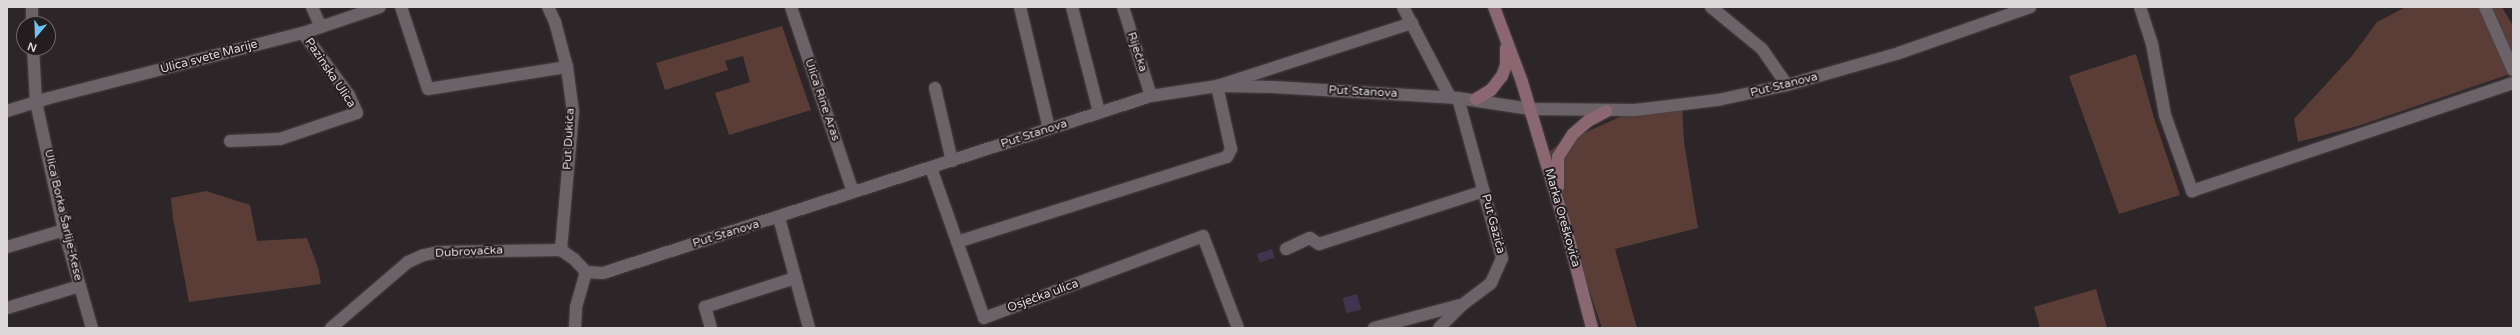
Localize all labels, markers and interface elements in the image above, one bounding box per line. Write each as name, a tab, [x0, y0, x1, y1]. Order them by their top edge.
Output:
north arrow	[16, 16, 56, 56]
street label: Riječka	[1124, 30, 1150, 74]
street label: Pazinska Ulica	[301, 35, 359, 111]
street label: Ulica svete Marije	[159, 37, 259, 77]
text: N	[26, 39, 39, 54]
street label: Ulica Rine Aras	[801, 57, 843, 143]
street label: Put Stanova	[1749, 70, 1819, 100]
street label: Put Stanova	[1328, 83, 1398, 101]
street label: Put Dukića	[560, 108, 578, 170]
street label: Put Stanova	[999, 116, 1069, 152]
street label: Ulica Borka Šarlije-Kese	[41, 148, 85, 282]
street label: Marka Oreškovića	[1541, 167, 1583, 269]
street label: Put Gazića	[1478, 193, 1508, 255]
street label: Put Stanova	[691, 217, 761, 251]
street label: Dubrovačka	[435, 243, 503, 261]
street label: Osječka ulica	[1006, 277, 1080, 315]

